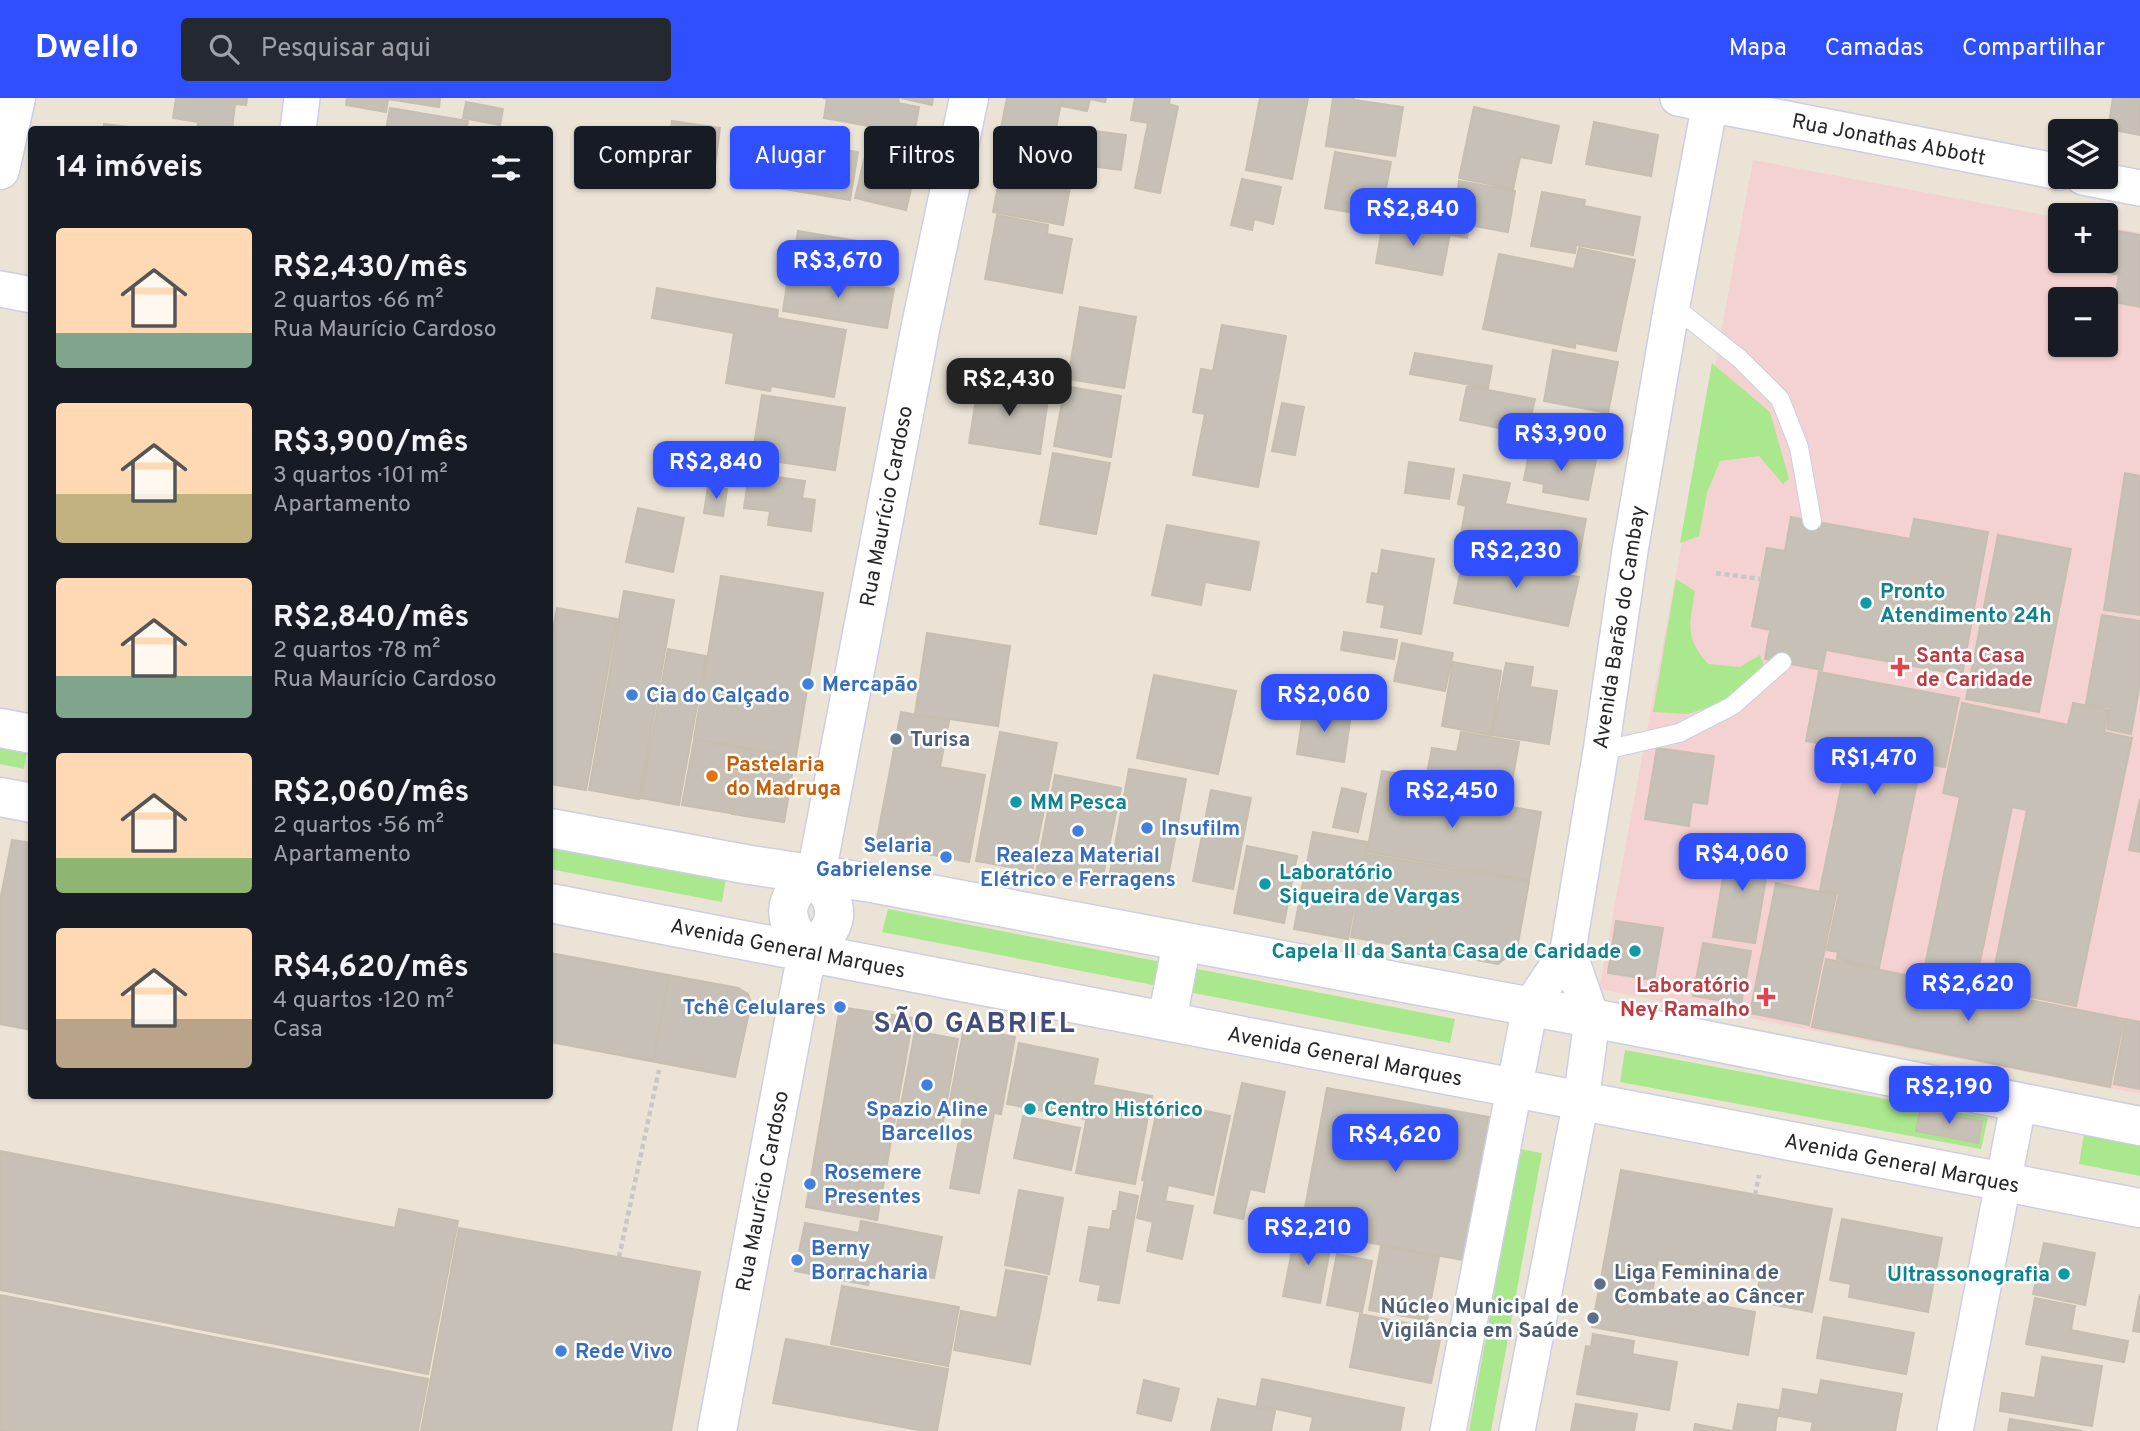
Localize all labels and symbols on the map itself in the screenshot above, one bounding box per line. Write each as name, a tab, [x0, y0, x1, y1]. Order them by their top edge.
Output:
street label: Rua Jonathas Abbott	[1789, 108, 1988, 173]
pin: R$2,840	[1348, 188, 1478, 248]
pin: R$3,670	[773, 240, 903, 300]
pin: R$2,430	[944, 358, 1074, 418]
street label: Rua Maurício Cardoso	[855, 404, 920, 609]
pin: R$3,900	[1496, 414, 1626, 473]
pin: R$2,840	[651, 442, 781, 501]
street label: Avenida Barão do Cambay	[1588, 503, 1653, 751]
pin: R$2,230	[1451, 531, 1581, 590]
place label: Pronto Atendimento 24h	[1880, 579, 2052, 630]
marker: Pronto Atendimento 24h	[1858, 595, 1874, 611]
place label: Santa Casa de Caridade	[1916, 643, 2033, 694]
marker: Santa Casa de Caridade	[1890, 657, 1910, 677]
place label: Mercapão	[822, 672, 918, 699]
pin: R$2,060	[1259, 674, 1389, 734]
marker: Mercapão	[800, 676, 816, 692]
place label: Cia do Calçado	[646, 683, 790, 710]
marker: Cia do Calçado	[624, 687, 640, 703]
place label: Turisa	[910, 727, 970, 754]
marker: Turisa	[888, 731, 904, 747]
pin: R$1,470	[1809, 738, 1939, 797]
place label: Pastelaria do Madruga	[726, 752, 841, 803]
marker: Pastelaria do Madruga	[704, 768, 720, 784]
pin: R$2,450	[1387, 770, 1517, 830]
place label: MM Pesca	[1030, 790, 1127, 817]
marker: MM Pesca	[1008, 794, 1024, 810]
place label: Insufilm	[1161, 816, 1240, 843]
marker: Insufilm	[1139, 820, 1155, 836]
marker: Realeza Material Elétrico e Ferragens	[1070, 823, 1086, 839]
place label: Selaria Gabrielense	[816, 833, 932, 884]
pin: R$4,060	[1677, 834, 1807, 893]
place label: Realeza Material Elétrico e Ferragens	[980, 843, 1176, 894]
marker: Selaria Gabrielense	[938, 849, 954, 865]
place label: Laboratório Siqueira de Vargas	[1279, 860, 1460, 911]
marker: Laboratório Siqueira de Vargas	[1257, 876, 1273, 892]
street label: Avenida General Marques	[668, 913, 908, 986]
place label: Capela II da Santa Casa de Caridade	[1271, 939, 1621, 966]
marker: Capela II da Santa Casa de Caridade	[1627, 943, 1643, 959]
pin: R$2,620	[1903, 964, 2033, 1023]
place label: Laboratório Ney Ramalho	[1620, 973, 1750, 1024]
marker: Laboratório Ney Ramalho	[1756, 987, 1776, 1007]
place label: Tchê Celulares	[683, 995, 826, 1022]
marker: Tchê Celulares	[832, 999, 848, 1015]
district label: SÃO GABRIEL	[873, 1006, 1077, 1043]
street label: Avenida General Marques	[1225, 1021, 1465, 1094]
pin: R$2,190	[1884, 1066, 2014, 1126]
marker: Spazio Aline Barcellos	[919, 1077, 935, 1093]
street label: Rua Maurício Cardoso	[731, 1089, 796, 1294]
place label: Spazio Aline Barcellos	[866, 1097, 988, 1148]
place label: Centro Histórico	[1044, 1097, 1203, 1124]
marker: Centro Histórico	[1022, 1101, 1038, 1117]
pin: R$4,620	[1330, 1114, 1460, 1174]
street label: Avenida General Marques	[1782, 1128, 2022, 1201]
place label: Rosemere Presentes	[824, 1160, 922, 1211]
marker: Rosemere Presentes	[802, 1176, 818, 1192]
pin: R$2,210	[1243, 1208, 1373, 1267]
place label: Berny Borracharia	[811, 1236, 928, 1287]
marker: Berny Borracharia	[789, 1252, 805, 1268]
place label: Liga Feminina de Combate ao Câncer	[1614, 1260, 1805, 1311]
place label: Ultrassonografia	[1887, 1262, 2050, 1289]
marker: Ultrassonografia	[2056, 1266, 2072, 1282]
marker: Liga Feminina de Combate ao Câncer	[1592, 1276, 1608, 1292]
place label: Núcleo Municipal de Vigilância em Saúde	[1380, 1294, 1579, 1345]
marker: Núcleo Municipal de Vigilância em Saúde	[1585, 1310, 1601, 1326]
place label: Rede Vivo	[575, 1339, 673, 1366]
marker: Rede Vivo	[553, 1343, 569, 1359]

